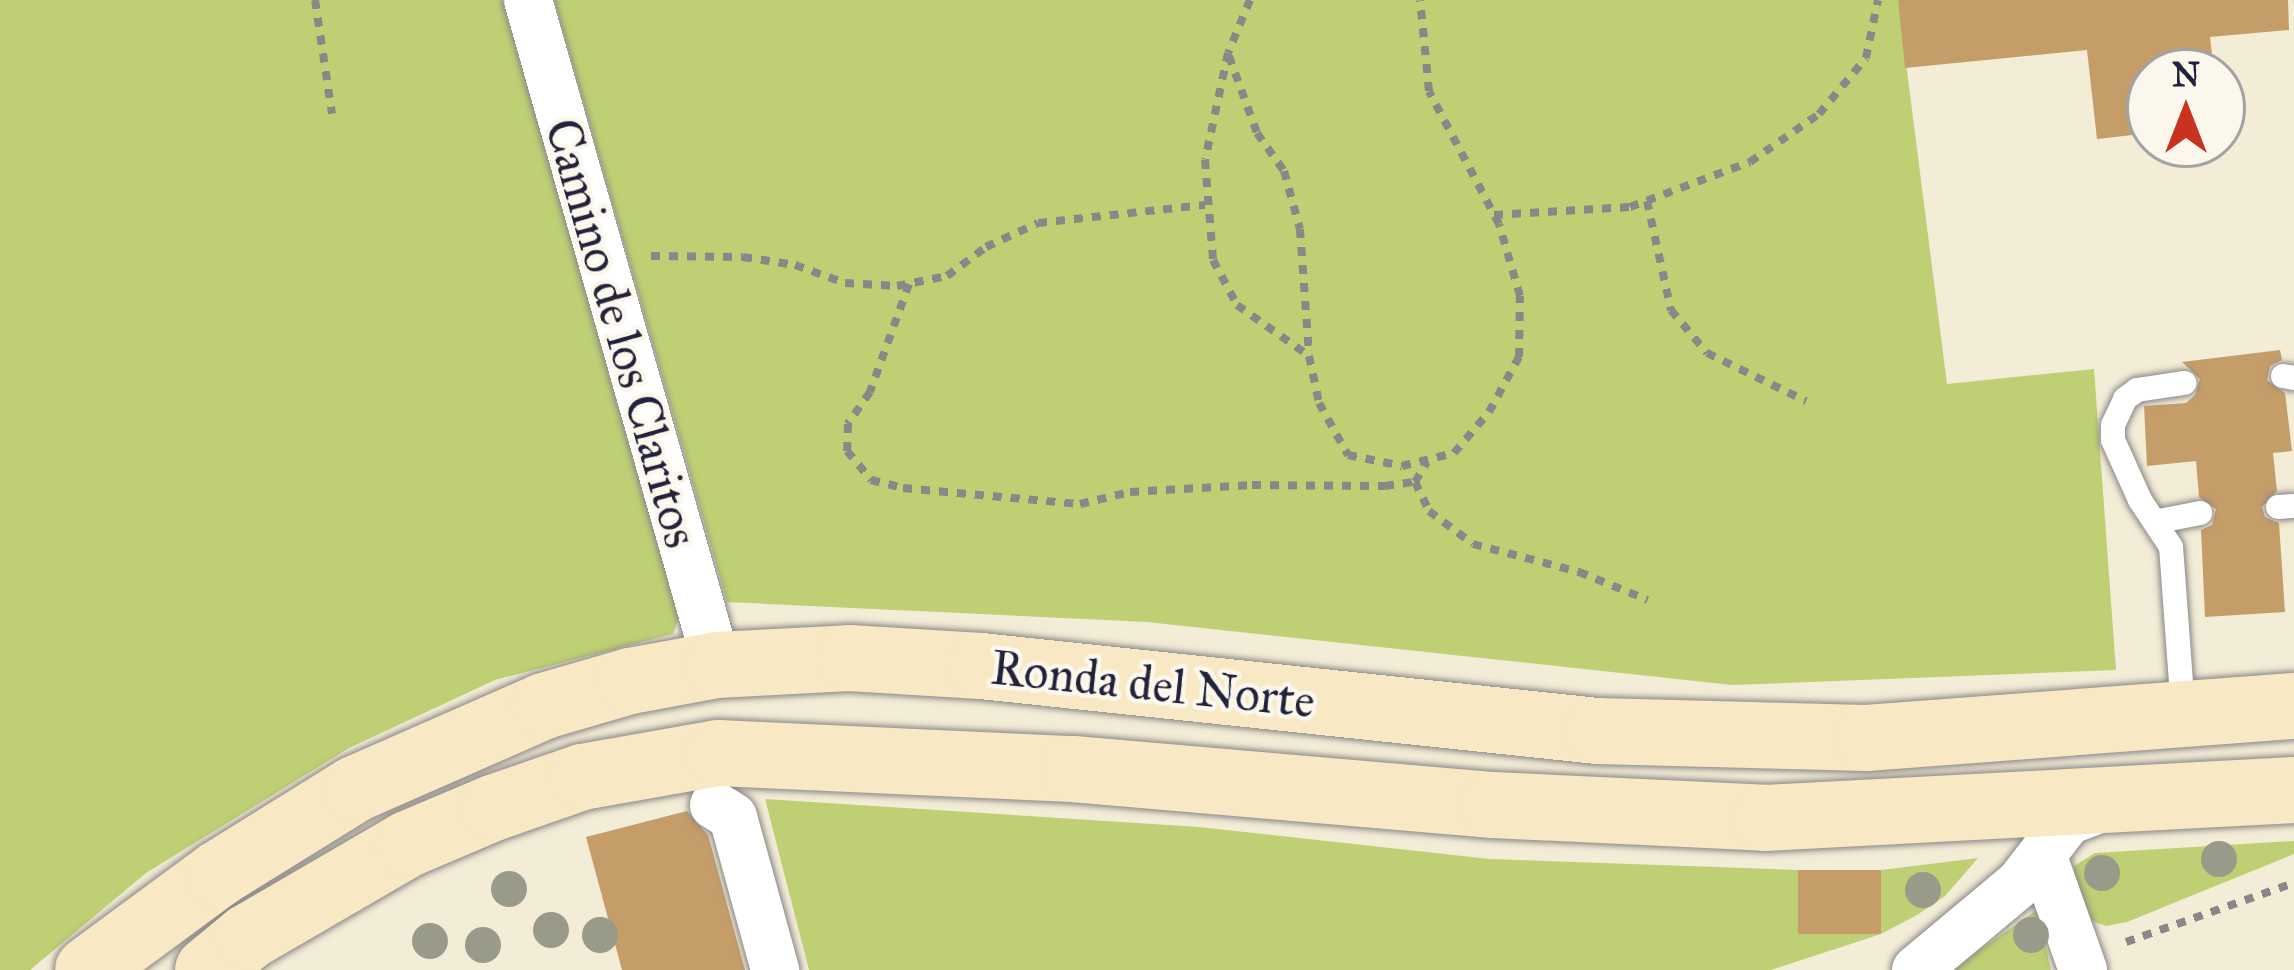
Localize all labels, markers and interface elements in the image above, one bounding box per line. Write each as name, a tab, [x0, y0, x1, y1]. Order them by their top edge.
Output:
north arrow	[2126, 48, 2246, 168]
text: N	[2172, 55, 2200, 95]
street label: Camino de los Claritos	[533, 112, 711, 554]
street label: Ronda del Norte	[988, 638, 1318, 730]

